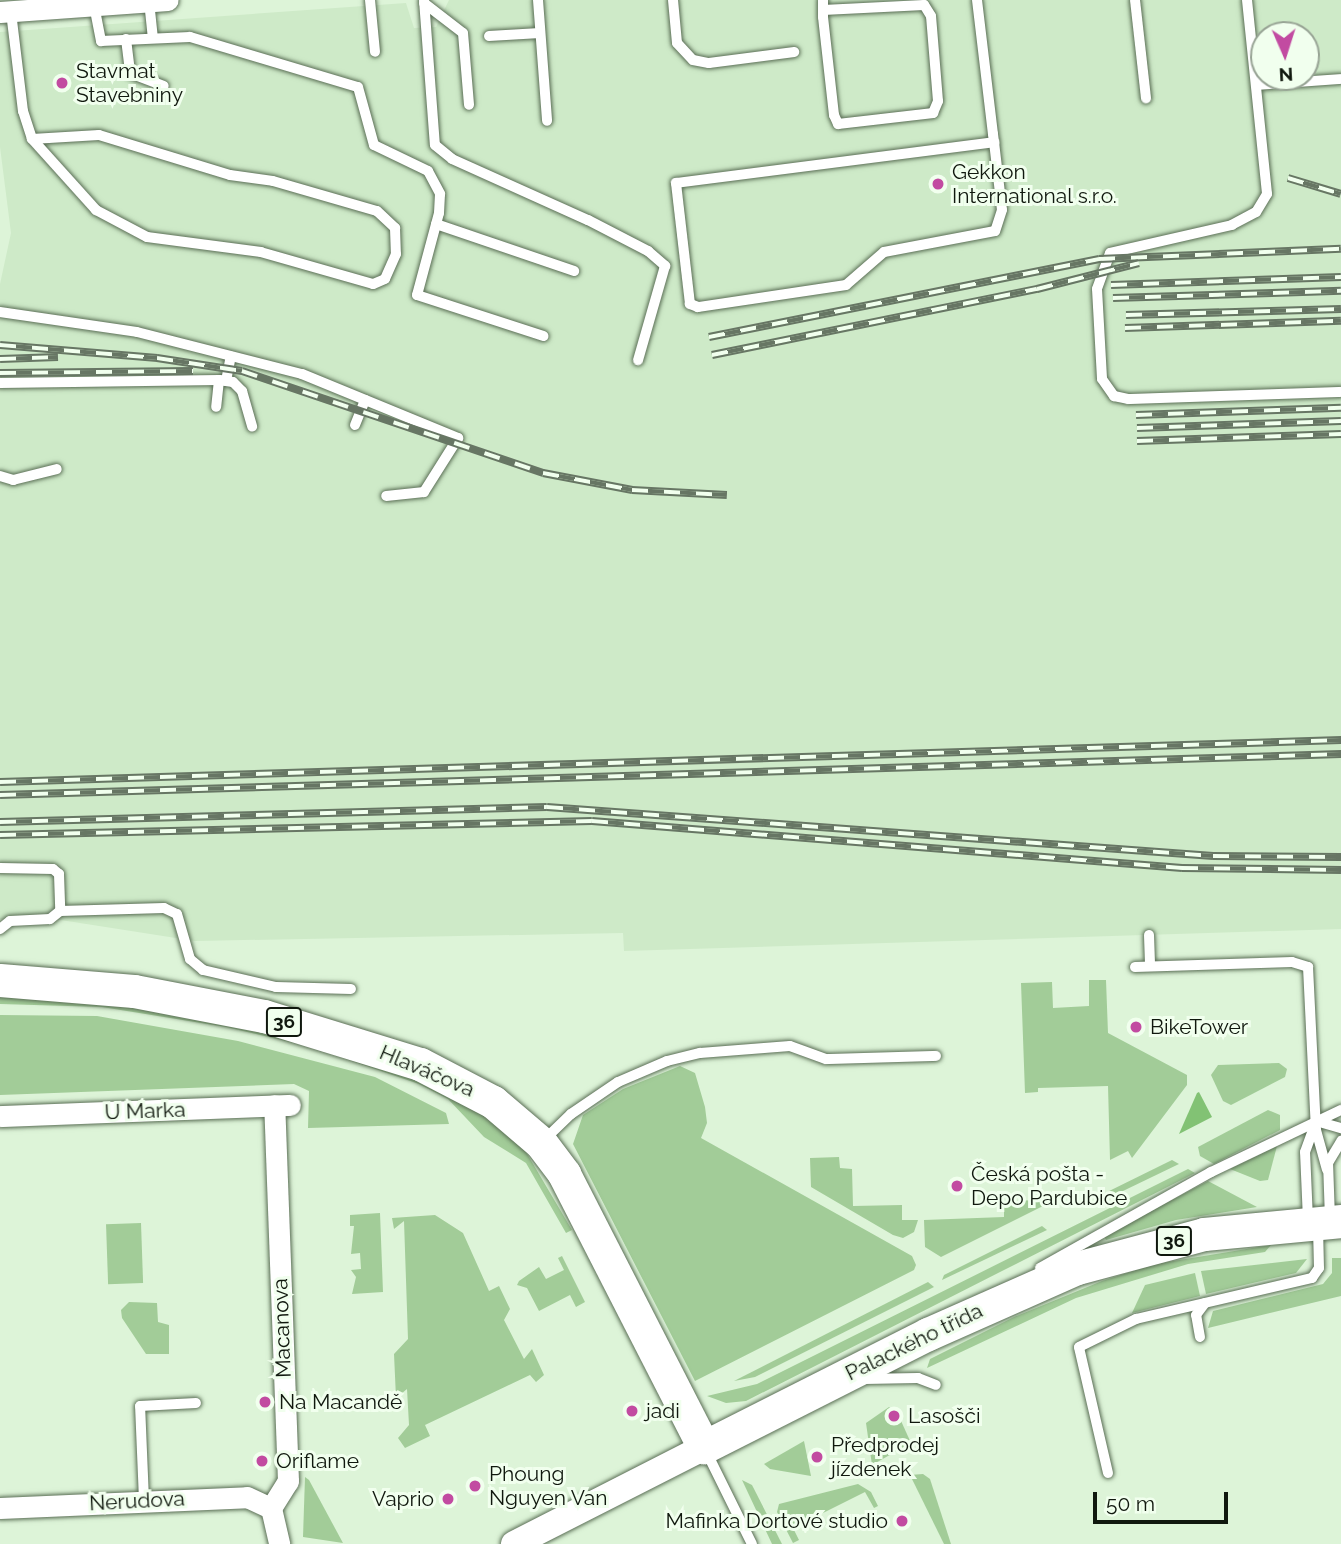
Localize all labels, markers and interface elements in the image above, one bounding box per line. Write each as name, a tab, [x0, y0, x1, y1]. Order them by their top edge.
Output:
north arrow	[1250, 21, 1320, 91]
place label: Stavmat Stavebniny	[76, 58, 183, 108]
text: N	[1278, 64, 1294, 86]
marker: Stavmat Stavebniny	[54, 75, 70, 91]
place label: Gekkon International s.r.o.	[952, 159, 1117, 209]
marker: Gekkon International s.r.o.	[930, 176, 946, 192]
road number: 36	[265, 1006, 303, 1038]
place label: BikeTower	[1150, 1014, 1248, 1040]
marker: BikeTower	[1128, 1019, 1144, 1035]
street label: Hlaváčova	[376, 1040, 478, 1102]
street label: U Marka	[104, 1097, 186, 1125]
place label: Česká pošta - Depo Pardubice	[971, 1161, 1127, 1211]
marker: Česká pošta - Depo Pardubice	[949, 1178, 965, 1194]
road number: 36	[1155, 1226, 1193, 1256]
street label: Macanova	[268, 1278, 296, 1378]
street label: Palackého třída	[841, 1298, 987, 1386]
place label: Na Macandě	[279, 1389, 402, 1415]
marker: Na Macandě	[257, 1394, 273, 1410]
place label: jadi	[646, 1398, 680, 1424]
marker: jadi	[624, 1403, 640, 1419]
place label: Lasošči	[908, 1403, 981, 1429]
marker: Lasošči	[886, 1408, 902, 1424]
place label: Předprodej jízdenek	[831, 1432, 939, 1482]
place label: Oriflame	[276, 1448, 359, 1474]
marker: Předprodej jízdenek	[809, 1449, 825, 1465]
marker: Oriflame	[254, 1453, 270, 1469]
place label: Phoung Nguyen Van	[489, 1461, 608, 1511]
marker: Phoung Nguyen Van	[467, 1478, 483, 1494]
scale bar	[1096, 1478, 1231, 1522]
street label: Nerudova	[89, 1486, 185, 1516]
place label: Vaprio	[372, 1486, 434, 1512]
marker: Vaprio	[440, 1491, 456, 1507]
text: 50 m	[1106, 1491, 1155, 1516]
place label: Mafinka Dortové studio	[665, 1508, 888, 1534]
marker: Mafinka Dortové studio	[894, 1513, 910, 1529]

